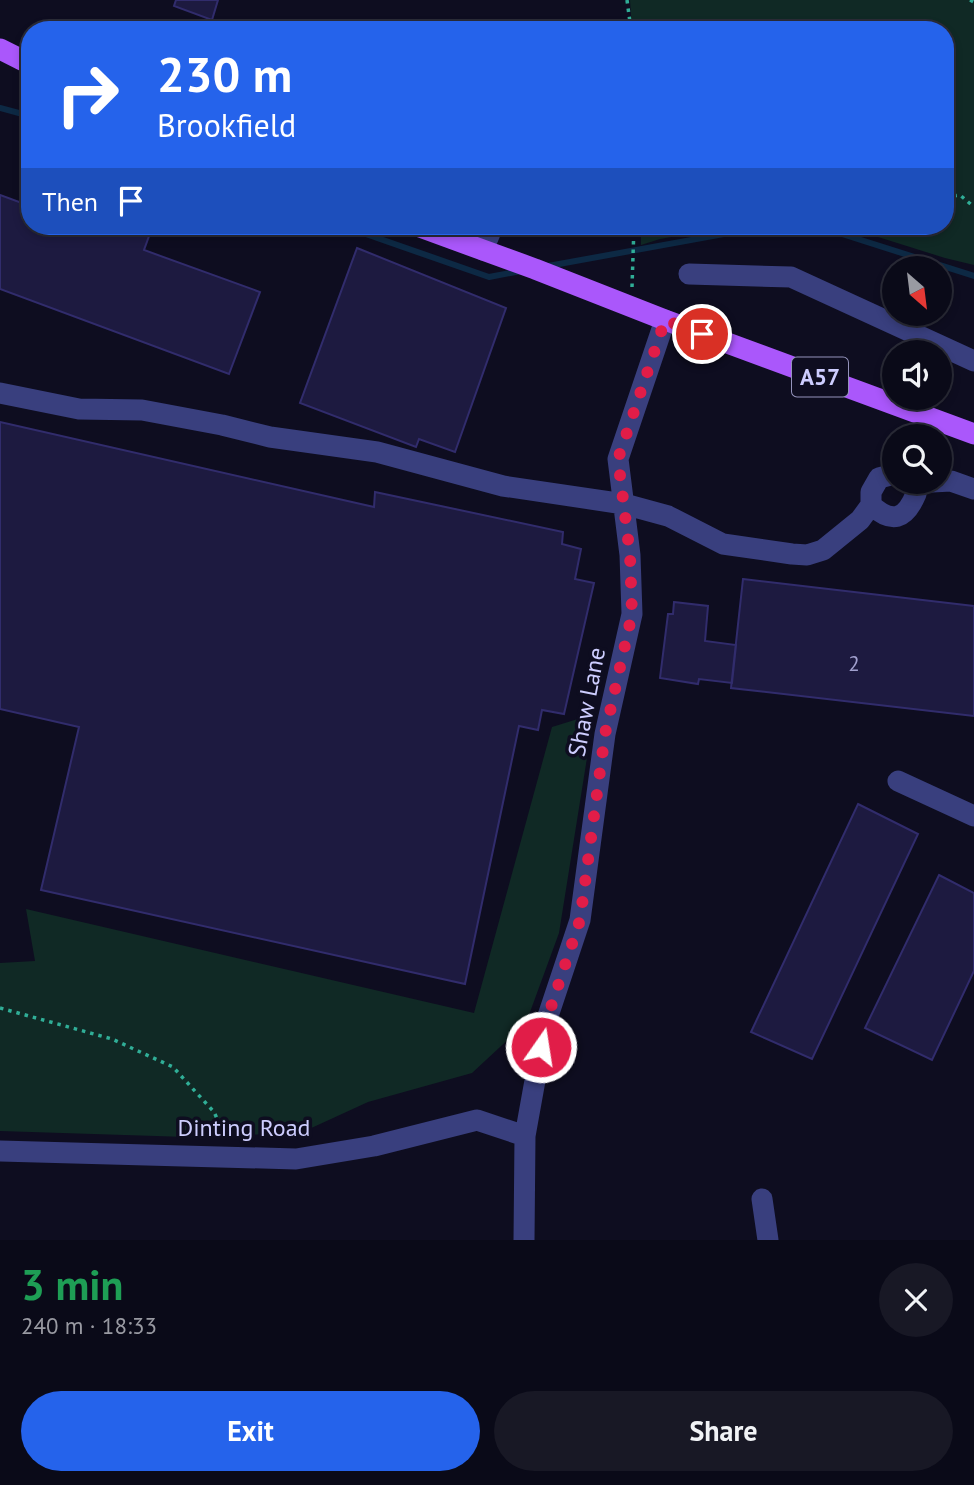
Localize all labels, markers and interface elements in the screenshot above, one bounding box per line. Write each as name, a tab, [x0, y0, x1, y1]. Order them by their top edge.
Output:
text: 230 m	[157, 42, 292, 106]
icon: right	[42, 49, 133, 140]
text: Brookfield	[157, 104, 296, 146]
icon: arrive	[112, 182, 150, 220]
text: Then	[42, 185, 98, 218]
north arrow	[882, 256, 952, 326]
map controls	[882, 256, 952, 494]
pin	[672, 304, 732, 364]
icon: arrive	[683, 315, 721, 353]
button: sound	[882, 340, 952, 410]
road number: A57	[792, 358, 848, 396]
button: search	[882, 424, 952, 494]
street label: Shaw Lane	[561, 645, 612, 759]
house number: 2	[848, 650, 860, 677]
position arrow	[504, 1010, 578, 1084]
street label: Dinting Road	[177, 1112, 311, 1143]
text: 3 min	[21, 1257, 123, 1312]
button: close	[879, 1263, 953, 1337]
text: 240 m · 18:33	[21, 1311, 157, 1340]
button: Exit	[21, 1391, 480, 1471]
button: Share	[494, 1391, 953, 1471]

